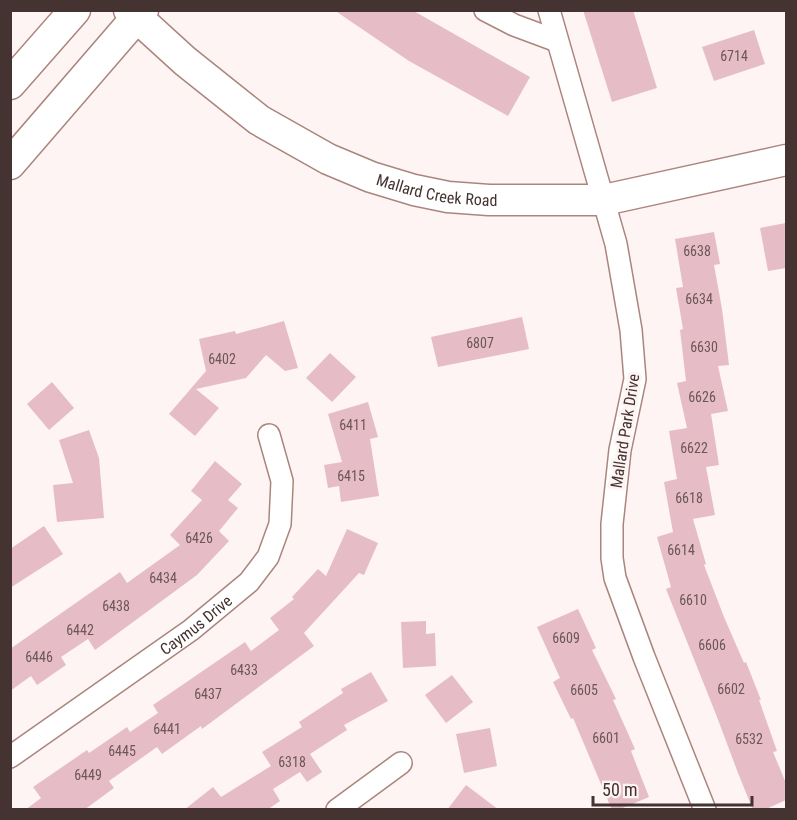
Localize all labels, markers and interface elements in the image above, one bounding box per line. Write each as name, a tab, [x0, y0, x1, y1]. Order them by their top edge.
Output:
house number: 6714	[720, 48, 748, 64]
street label: Mallard Creek Road	[374, 170, 497, 210]
house number: 6638	[683, 243, 711, 259]
house number: 6634	[685, 291, 713, 307]
house number: 6807	[466, 335, 494, 351]
house number: 6630	[690, 339, 718, 355]
house number: 6402	[208, 351, 236, 367]
street label: Mallard Park Drive	[607, 373, 643, 489]
house number: 6626	[688, 389, 716, 405]
house number: 6411	[339, 417, 367, 433]
house number: 6622	[680, 440, 708, 456]
house number: 6415	[337, 468, 365, 484]
house number: 6618	[675, 490, 703, 506]
house number: 6426	[185, 530, 213, 546]
house number: 6614	[667, 542, 695, 558]
house number: 6434	[149, 570, 177, 586]
street label: Caymus Drive	[156, 591, 235, 659]
house number: 6610	[679, 592, 707, 608]
house number: 6438	[102, 598, 130, 614]
house number: 6442	[66, 622, 94, 638]
house number: 6609	[552, 630, 580, 646]
house number: 6606	[698, 637, 726, 653]
house number: 6446	[25, 649, 53, 665]
house number: 6433	[230, 662, 258, 678]
house number: 6602	[717, 681, 745, 697]
house number: 6605	[570, 682, 598, 698]
house number: 6437	[194, 686, 222, 702]
house number: 6441	[153, 721, 181, 737]
house number: 6601	[592, 730, 620, 746]
house number: 6532	[735, 731, 763, 747]
house number: 6445	[108, 743, 136, 759]
house number: 6318	[278, 754, 306, 770]
house number: 6449	[74, 767, 102, 783]
scale bar	[593, 769, 752, 807]
text: 50 m	[602, 779, 637, 800]

